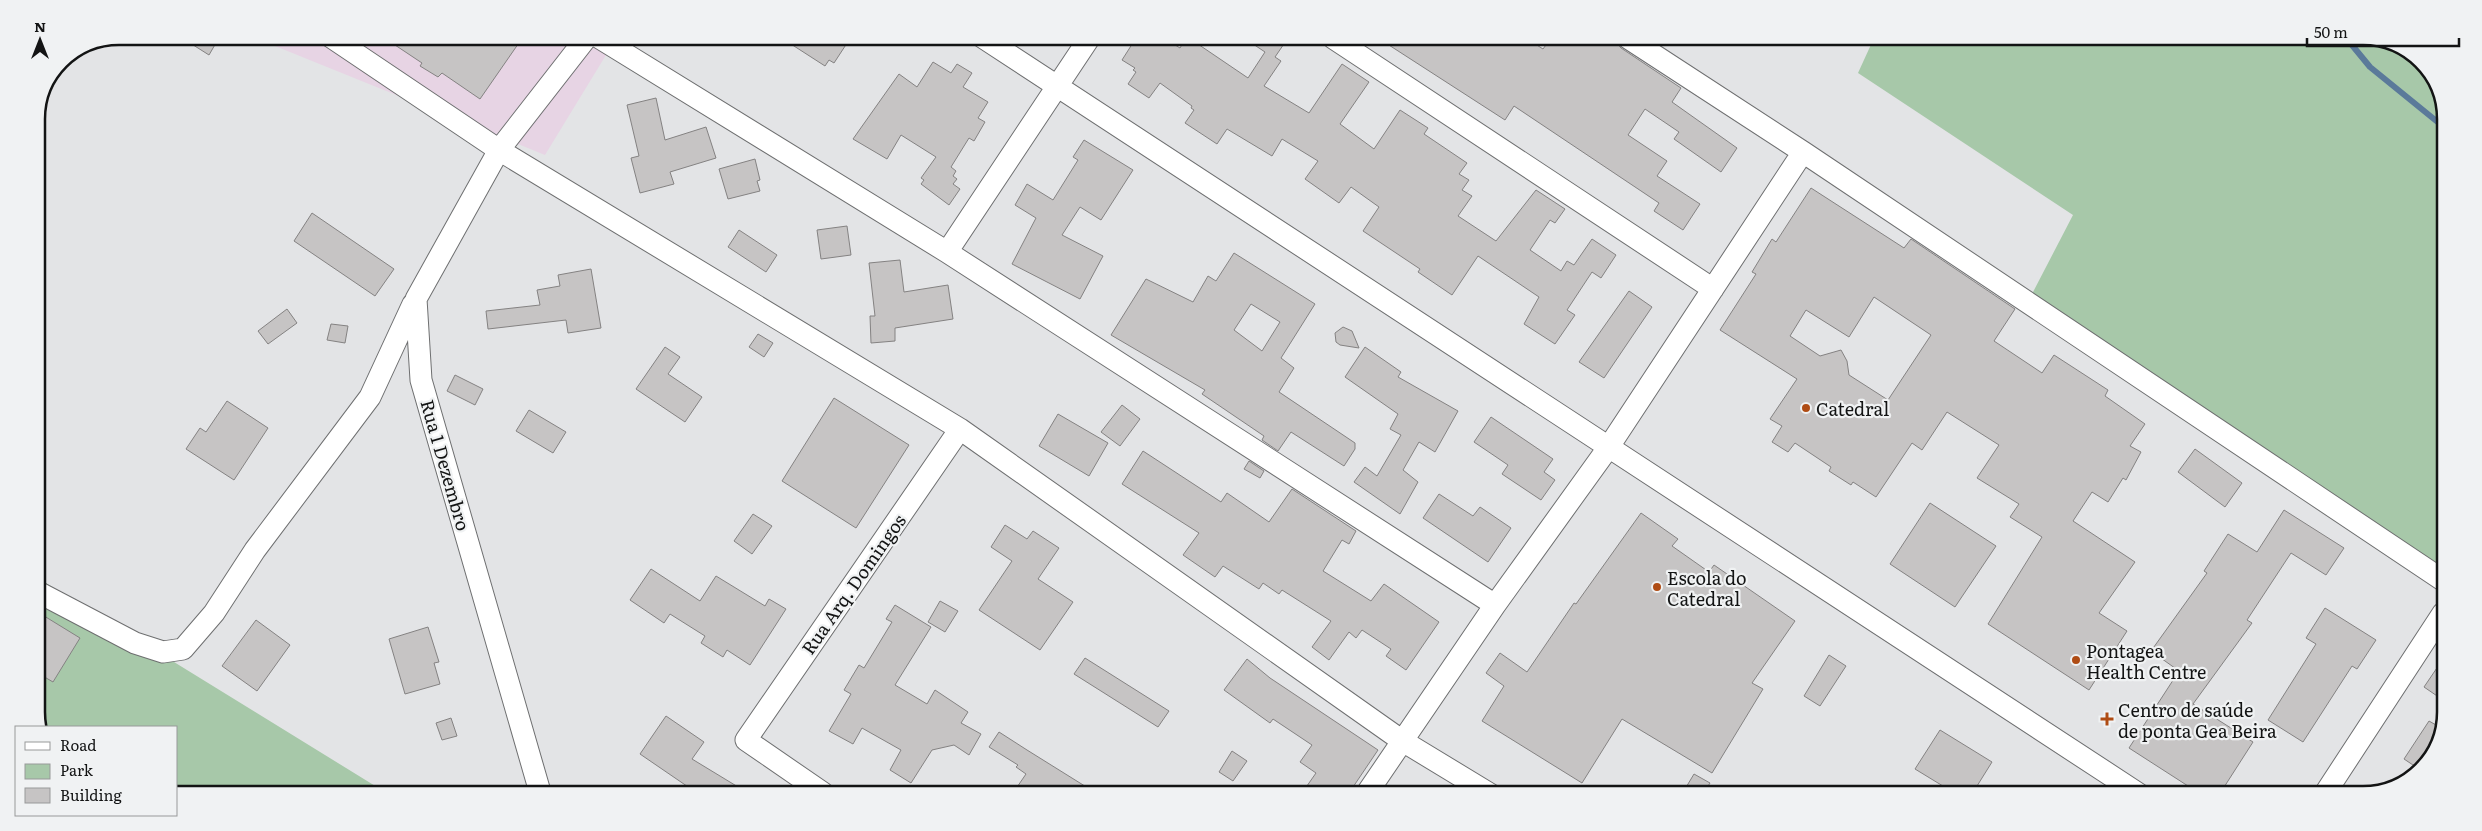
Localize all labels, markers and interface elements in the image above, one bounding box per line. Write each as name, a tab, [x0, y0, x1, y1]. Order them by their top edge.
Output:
north arrow	[15, 15, 65, 65]
scale bar	[2307, 15, 2460, 47]
text: N	[34, 16, 46, 36]
text: 50 m	[2314, 20, 2348, 43]
place label: Catedral	[1816, 395, 1889, 422]
street label: Rua 1 Dezembro	[414, 396, 478, 534]
marker: Catedral	[1800, 402, 1812, 414]
street label: Rua Arq. Domingos	[794, 508, 912, 660]
place label: Escola do Catedral	[1667, 564, 1747, 612]
marker: Escola do Catedral	[1651, 581, 1663, 593]
place label: Pontagea Health Centre	[2086, 637, 2206, 685]
marker: Pontagea Health Centre	[2070, 654, 2082, 666]
place label: Centro de saúde de ponta Gea Beira	[2118, 696, 2277, 744]
marker: Centro de saúde de ponta Gea Beira	[2100, 712, 2114, 726]
legend	[15, 726, 178, 816]
text: Road	[60, 733, 96, 756]
text: Park	[60, 758, 94, 781]
text: Building	[60, 783, 122, 806]

